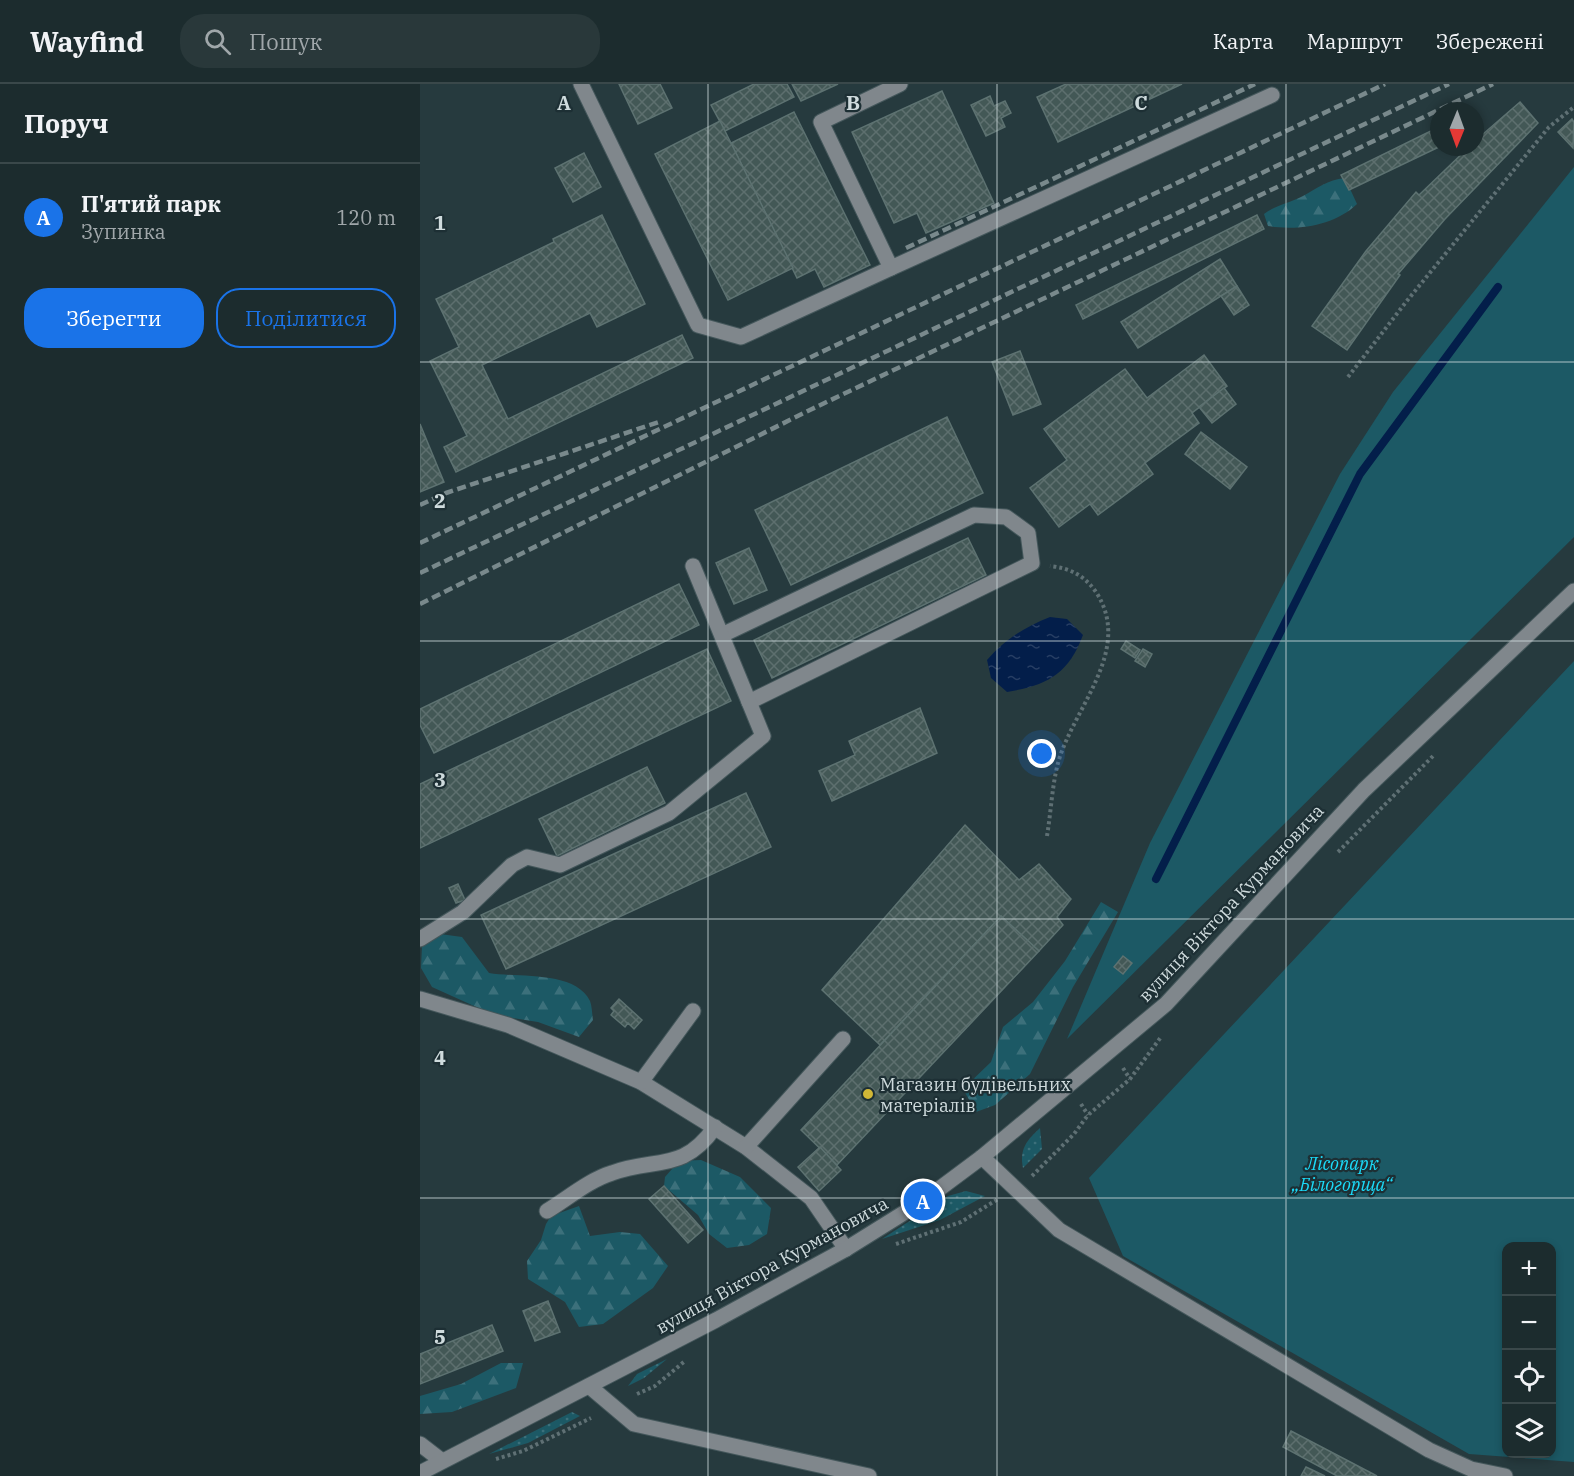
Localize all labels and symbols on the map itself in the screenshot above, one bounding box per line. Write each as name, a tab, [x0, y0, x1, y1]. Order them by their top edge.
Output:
text: A	[557, 89, 571, 116]
text: B	[846, 89, 860, 116]
text: C	[1134, 89, 1148, 116]
north arrow	[1430, 102, 1484, 156]
text: 1	[434, 209, 446, 236]
text: 2	[434, 487, 446, 514]
your location	[1027, 739, 1056, 768]
text: 3	[434, 766, 446, 793]
street label: вулиця Віктора Курмановича	[1133, 799, 1329, 1007]
text: 4	[434, 1044, 446, 1071]
place label: Магазин будівельних матеріалів	[880, 1073, 1071, 1117]
marker: Магазин будівельних матеріалів	[861, 1087, 875, 1101]
park label: Лісопарк „Білогорща“	[1291, 1152, 1395, 1196]
pin: A	[904, 1178, 942, 1224]
street label: вулиця Віктора Курмановича	[652, 1191, 892, 1339]
text: 5	[434, 1323, 446, 1350]

